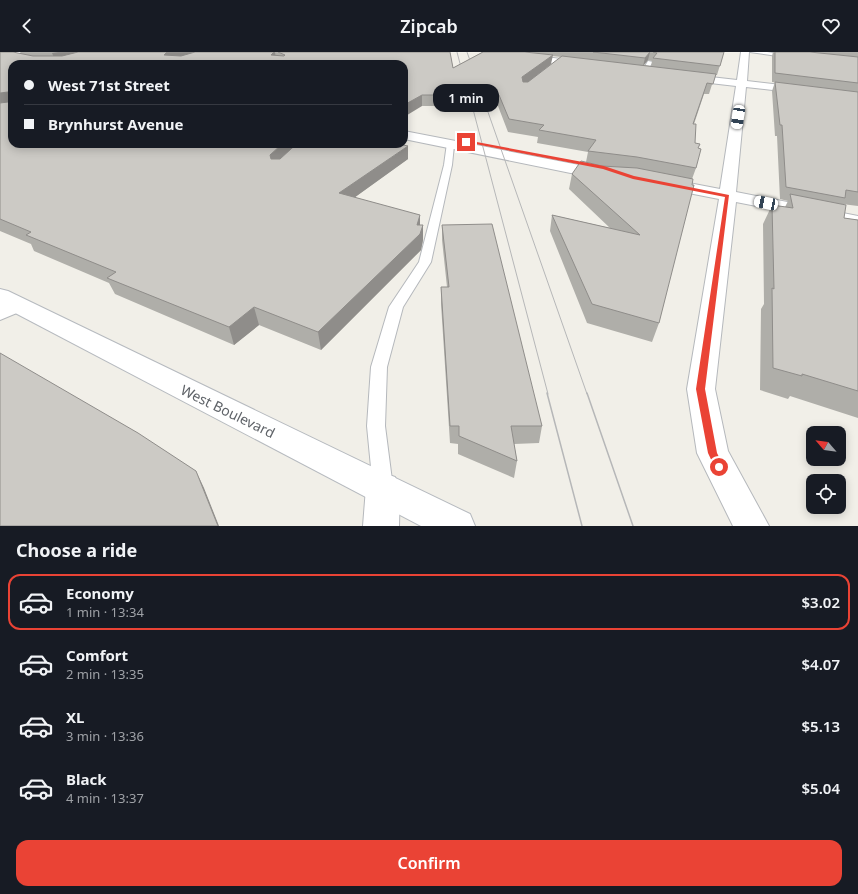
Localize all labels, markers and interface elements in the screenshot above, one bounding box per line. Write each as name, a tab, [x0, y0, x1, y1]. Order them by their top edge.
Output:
text: Zipcab	[400, 14, 458, 38]
icon: back	[16, 15, 38, 37]
icon: heart	[820, 15, 842, 37]
text: West 71st Street	[48, 75, 170, 95]
callout: 1 min	[433, 84, 499, 112]
text: 1 min	[448, 89, 484, 107]
car	[730, 104, 746, 130]
text: Brynhurst Avenue	[48, 114, 184, 134]
route end	[457, 133, 475, 151]
car	[753, 195, 779, 211]
street label: West Boulevard	[178, 380, 278, 442]
north arrow	[806, 426, 846, 466]
map controls	[806, 426, 846, 514]
route start	[710, 458, 728, 476]
button: locate	[806, 474, 846, 514]
text: Choose a ride	[16, 538, 137, 562]
text: Economy	[66, 583, 134, 603]
icon: car	[18, 584, 54, 620]
text: $3.02	[802, 592, 840, 612]
text: 1 min · 13:34	[66, 603, 144, 621]
text: Comfort	[66, 645, 128, 665]
icon: car	[18, 646, 54, 682]
text: $4.07	[802, 654, 840, 674]
text: 2 min · 13:35	[66, 665, 144, 683]
text: XL	[66, 707, 84, 727]
icon: car	[18, 708, 54, 744]
text: $5.13	[802, 716, 840, 736]
text: 3 min · 13:36	[66, 727, 144, 745]
text: Black	[66, 769, 106, 789]
icon: car	[18, 770, 54, 806]
text: $5.04	[802, 778, 840, 798]
text: 4 min · 13:37	[66, 789, 144, 807]
button: Confirm	[16, 840, 842, 886]

